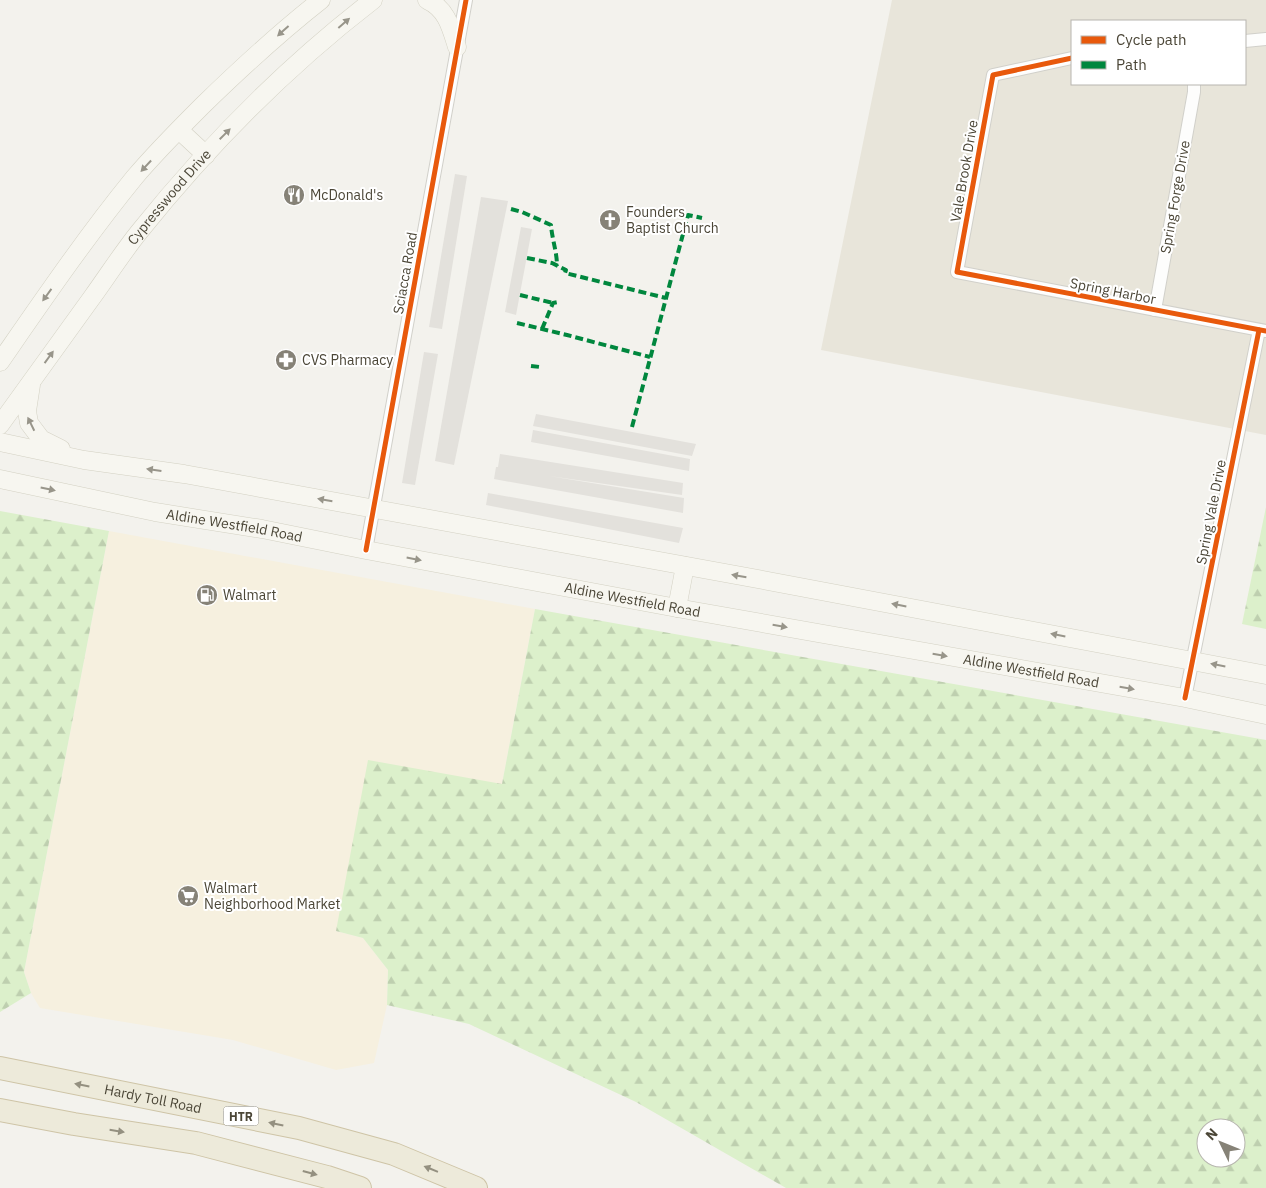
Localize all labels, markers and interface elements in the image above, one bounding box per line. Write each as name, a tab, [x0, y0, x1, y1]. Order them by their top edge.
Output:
one-way arrow	[337, 18, 350, 29]
legend	[1071, 20, 1246, 85]
one-way arrow	[278, 25, 290, 37]
text: Cycle path	[1116, 30, 1187, 49]
text: Path	[1116, 55, 1147, 74]
street label: Vale Brook Drive	[946, 118, 982, 224]
one-way arrow	[219, 128, 231, 140]
street label: Spring Forge Drive	[1156, 139, 1194, 255]
street label: Cypresswood Drive	[123, 145, 215, 249]
one-way arrow	[140, 159, 152, 171]
restaurant icon: McDonald's	[282, 183, 306, 207]
place label: McDonald's	[310, 186, 383, 204]
place label: Founders Baptist Church	[626, 203, 719, 237]
church icon: Founders Baptist Church	[598, 208, 622, 232]
street label: Sciacca Road	[389, 231, 421, 315]
street label: Spring Harbor	[1069, 274, 1157, 308]
one-way arrow	[42, 288, 52, 301]
pharmacy icon: CVS Pharmacy	[274, 348, 298, 372]
one-way arrow	[44, 350, 54, 364]
place label: CVS Pharmacy	[302, 351, 393, 369]
one-way arrow	[27, 417, 35, 431]
street label: Spring Vale Drive	[1192, 458, 1230, 566]
one-way arrow	[145, 465, 161, 473]
one-way arrow	[40, 485, 55, 493]
one-way arrow	[317, 495, 333, 503]
street label: Aldine Westfield Road	[165, 505, 304, 546]
one-way arrow	[406, 555, 422, 563]
one-way arrow	[731, 571, 747, 579]
street label: Aldine Westfield Road	[563, 578, 702, 621]
fuel station icon: Walmart	[195, 583, 219, 607]
place label: Walmart	[223, 586, 277, 604]
one-way arrow	[890, 601, 906, 609]
one-way arrow	[772, 622, 788, 630]
one-way arrow	[1050, 631, 1066, 639]
street label: Aldine Westfield Road	[962, 650, 1101, 692]
one-way arrow	[932, 651, 948, 659]
one-way arrow	[1210, 661, 1226, 669]
one-way arrow	[1119, 684, 1135, 692]
place label: Walmart Neighborhood Market	[204, 879, 340, 913]
supermarket icon: Walmart Neighborhood Market	[176, 884, 200, 908]
one-way arrow	[74, 1080, 90, 1088]
street label: Hardy Toll Road	[103, 1080, 203, 1117]
road number: HTR	[224, 1106, 258, 1126]
north arrow	[1196, 1118, 1246, 1168]
one-way arrow	[267, 1119, 283, 1127]
text: N	[1201, 1124, 1222, 1144]
one-way arrow	[109, 1127, 125, 1135]
one-way arrow	[424, 1165, 438, 1173]
one-way arrow	[302, 1169, 317, 1177]

